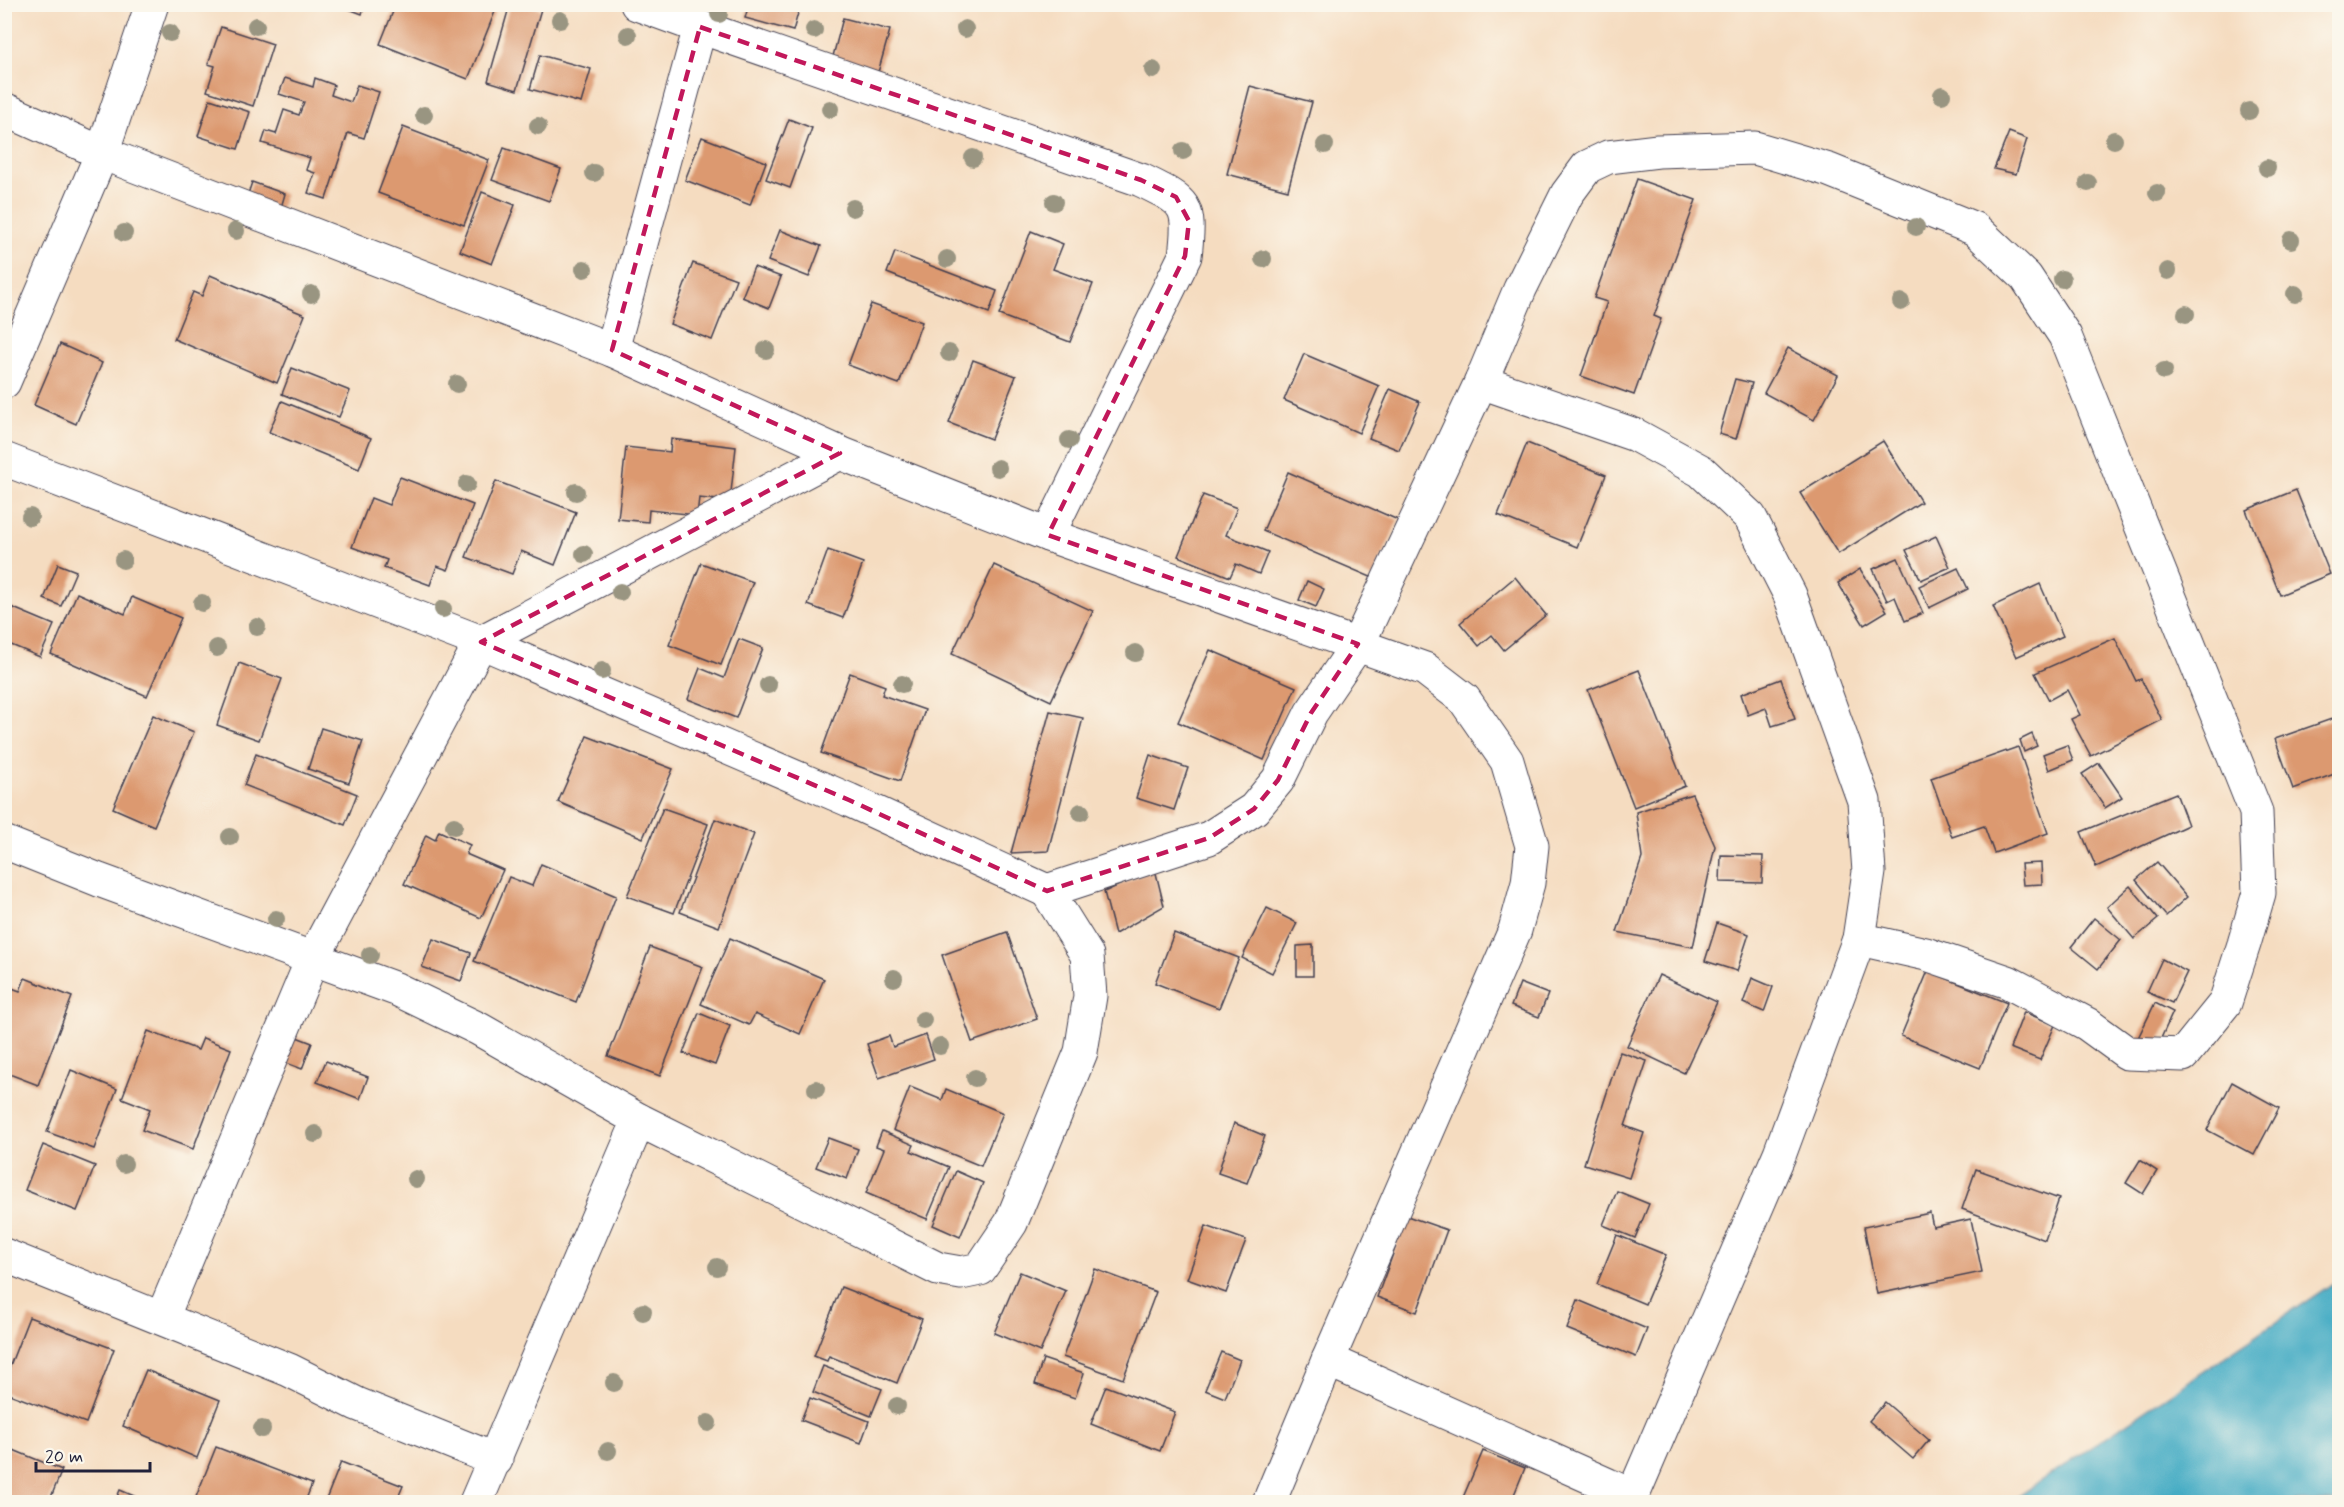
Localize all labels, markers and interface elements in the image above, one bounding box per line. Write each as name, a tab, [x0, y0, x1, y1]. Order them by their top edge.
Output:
scale bar	[36, 1435, 150, 1473]
text: 20 m	[45, 1445, 83, 1469]

